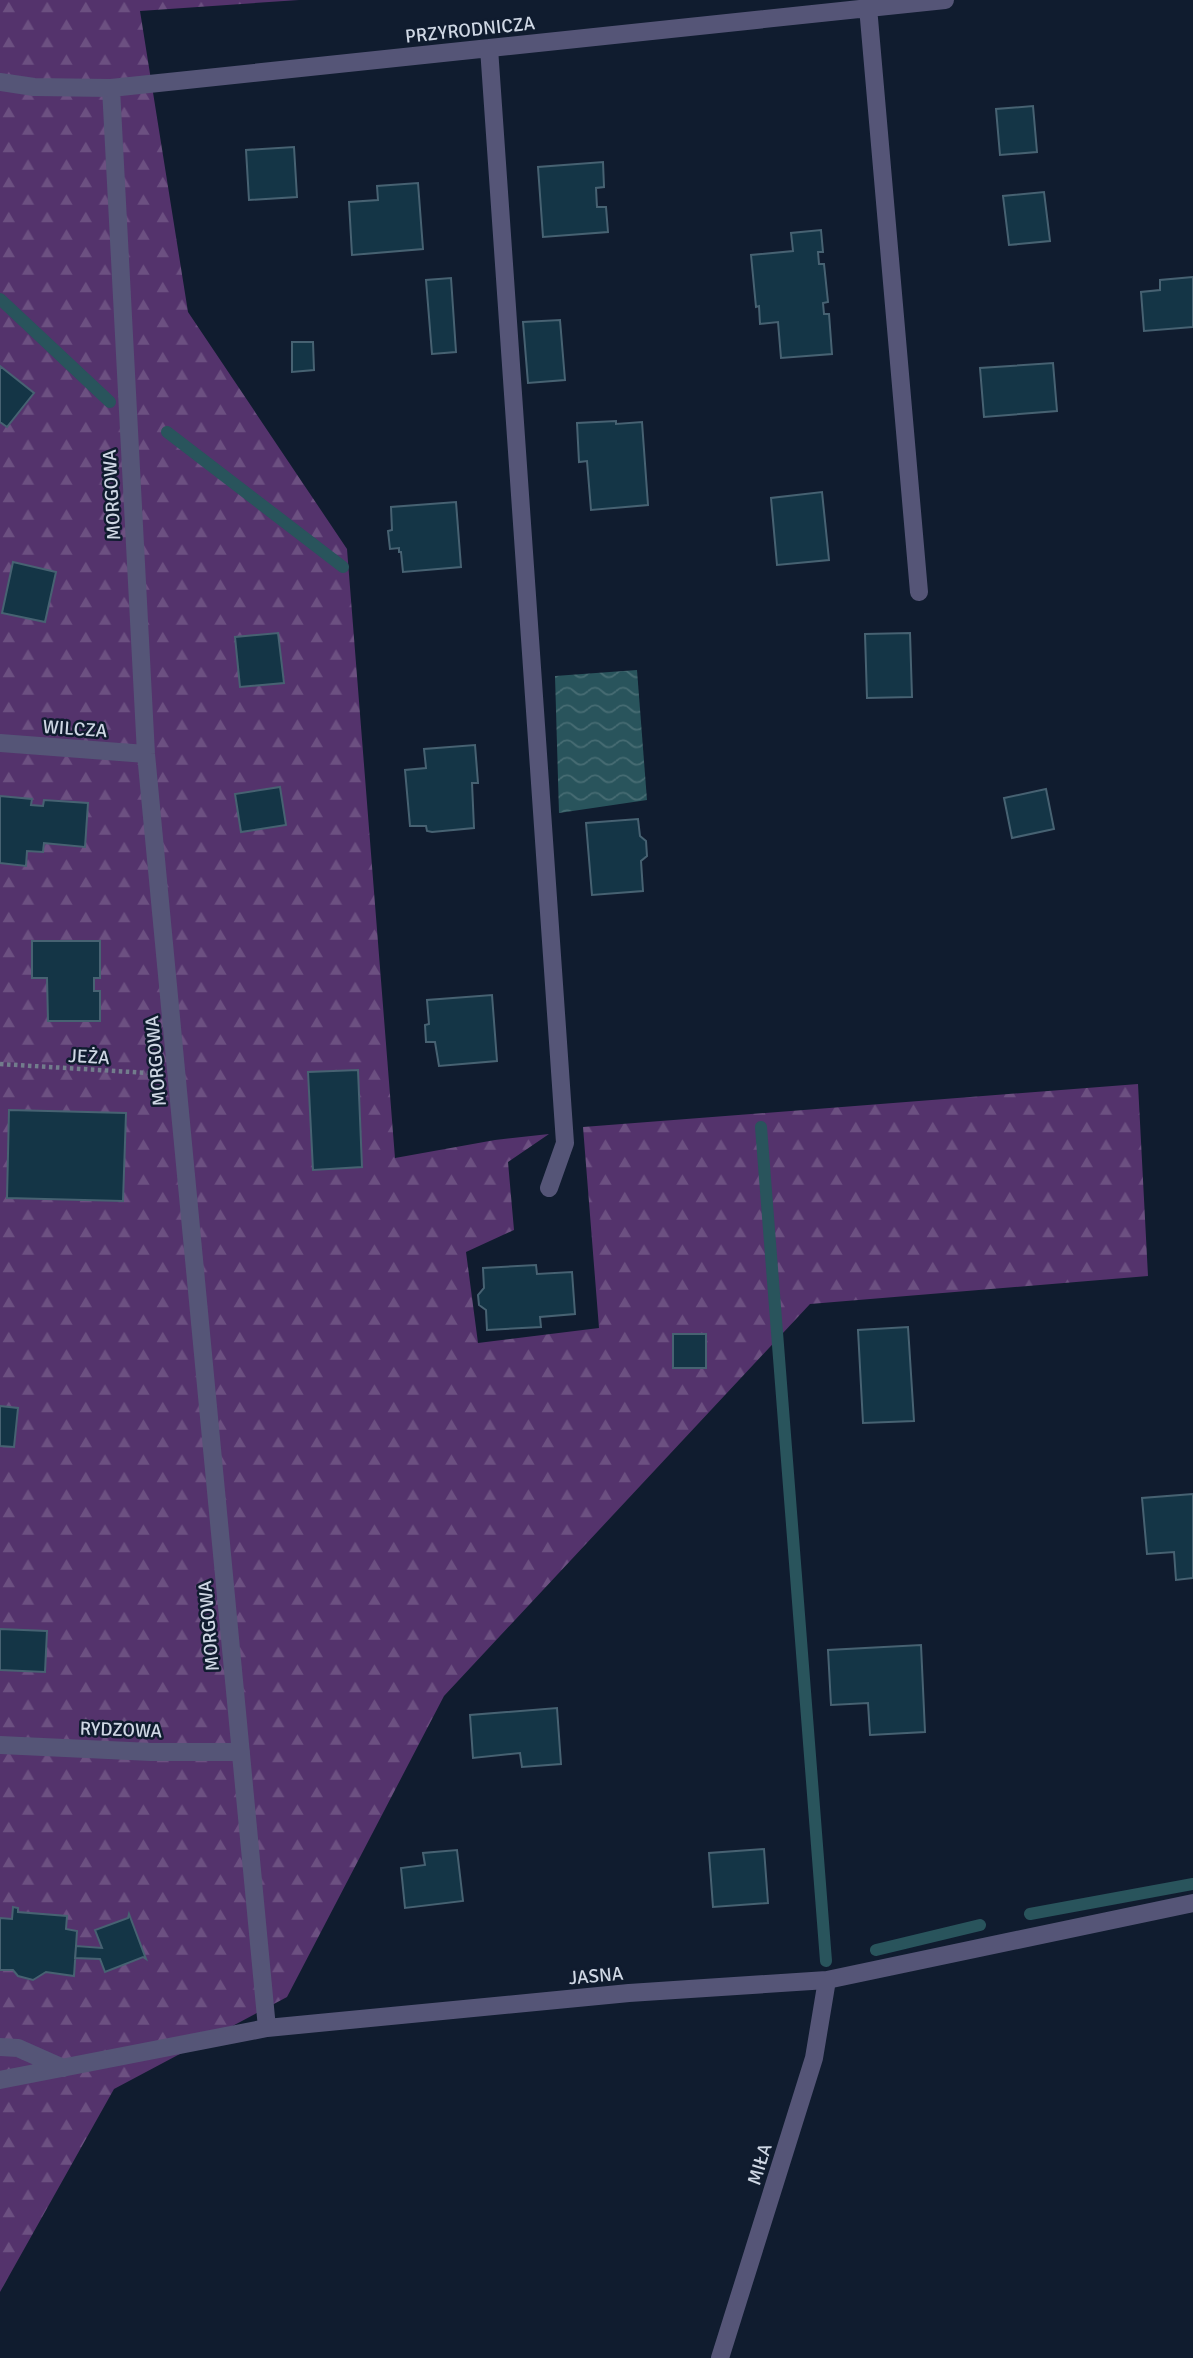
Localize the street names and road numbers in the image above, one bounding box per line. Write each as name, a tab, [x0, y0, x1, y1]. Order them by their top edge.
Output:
street label: PRZYRODNICZA	[404, 11, 537, 49]
street label: MORGOWA	[98, 449, 126, 541]
street label: WILCZA	[42, 715, 109, 743]
street label: MORGOWA	[140, 1014, 172, 1107]
street label: JEŻA	[68, 1044, 111, 1070]
street label: MORGOWA	[193, 1579, 225, 1672]
street label: RYDZOWA	[79, 1717, 163, 1743]
street label: JASNA	[568, 1962, 625, 1990]
street label: MIŁA	[742, 2140, 778, 2188]

